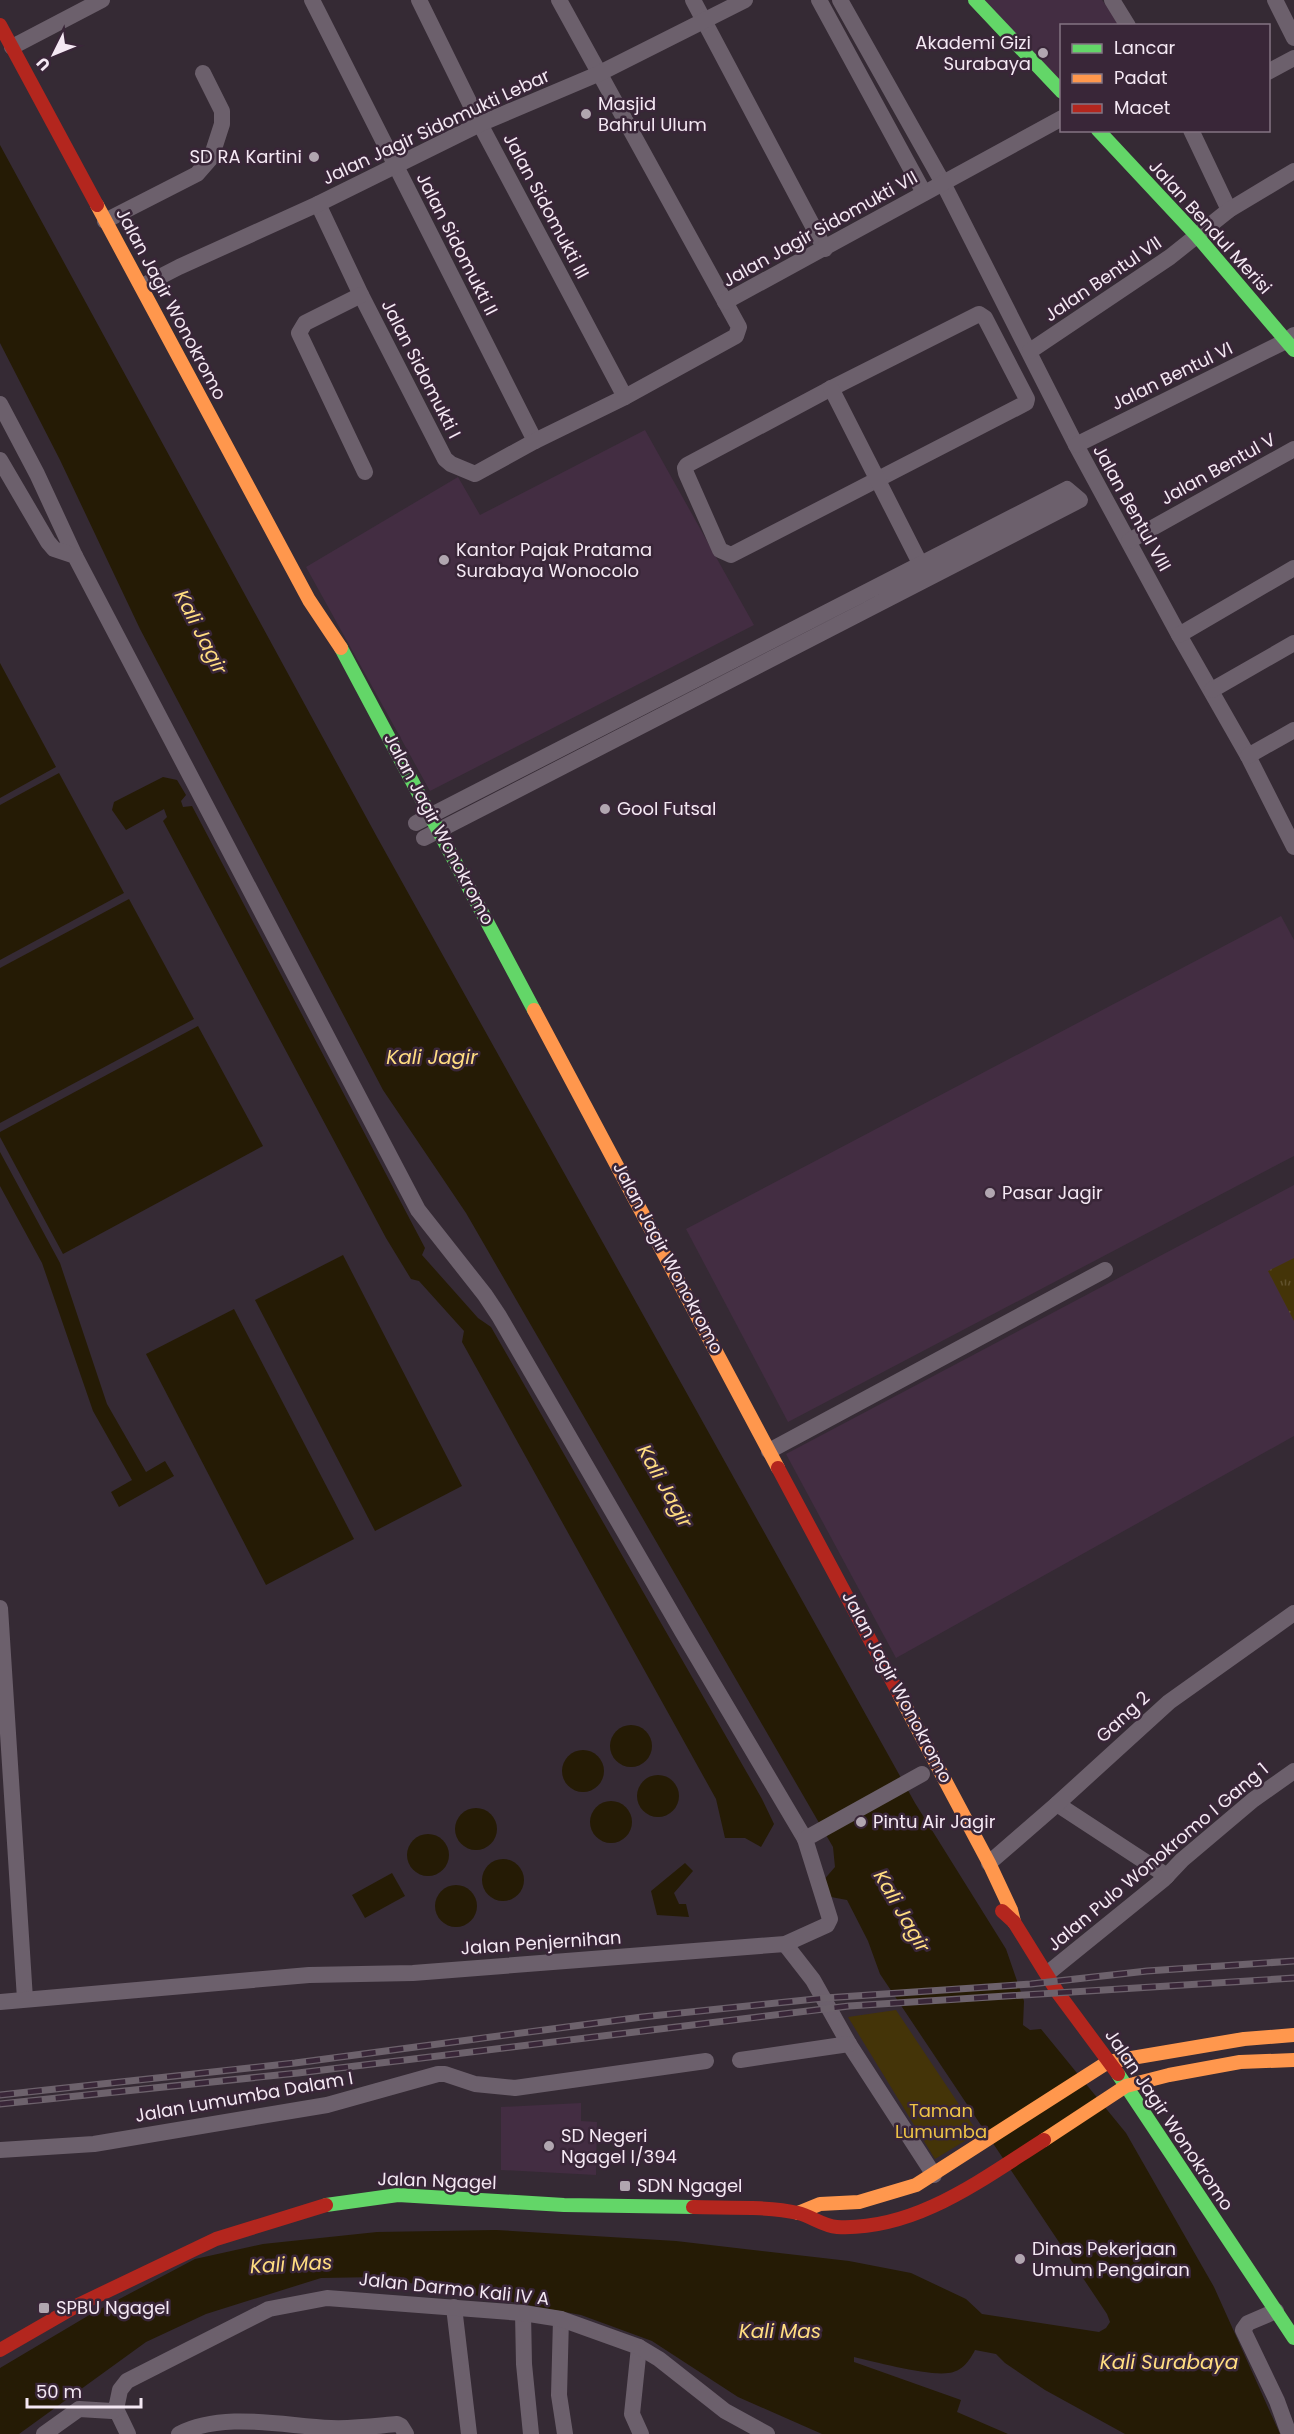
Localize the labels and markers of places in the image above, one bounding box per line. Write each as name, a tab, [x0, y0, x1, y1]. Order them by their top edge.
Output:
place label: Akademi Gizi Surabaya	[915, 30, 1031, 76]
marker: Akademi Gizi Surabaya	[1036, 46, 1050, 60]
place label: Masjid Bahrul Ulum	[598, 91, 707, 137]
marker: Masjid Bahrul Ulum	[579, 107, 593, 121]
place label: SD RA Kartini	[189, 144, 302, 169]
marker: SD RA Kartini	[307, 150, 321, 164]
place label: Kantor Pajak Pratama Surabaya Wonocolo	[456, 537, 652, 583]
marker: Kantor Pajak Pratama Surabaya Wonocolo	[437, 553, 451, 567]
place label: Gool Futsal	[617, 796, 716, 821]
marker: Gool Futsal	[598, 802, 612, 816]
place label: Pasar Jagir	[1002, 1180, 1103, 1205]
marker: Pasar Jagir	[983, 1186, 997, 1200]
place label: Pintu Air Jagir	[873, 1809, 996, 1834]
marker: Pintu Air Jagir	[854, 1815, 868, 1829]
place label: SD Negeri Ngagel I/394	[561, 2123, 677, 2169]
marker: SD Negeri Ngagel I/394	[542, 2139, 556, 2153]
place label: SDN Ngagel	[637, 2173, 743, 2198]
marker: SDN Ngagel	[618, 2179, 632, 2193]
place label: Dinas Pekerjaan Umum Pengairan	[1032, 2236, 1190, 2282]
marker: Dinas Pekerjaan Umum Pengairan	[1013, 2252, 1027, 2266]
place label: SPBU Ngagel	[56, 2295, 170, 2320]
marker: SPBU Ngagel	[37, 2301, 51, 2315]

